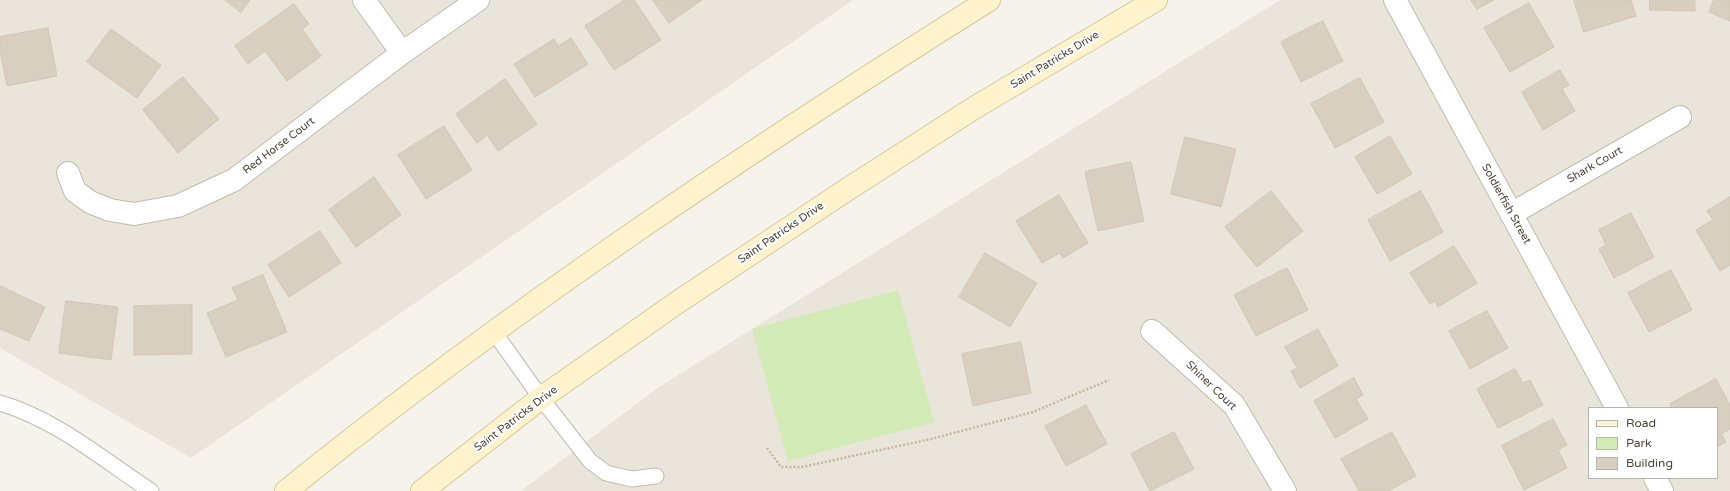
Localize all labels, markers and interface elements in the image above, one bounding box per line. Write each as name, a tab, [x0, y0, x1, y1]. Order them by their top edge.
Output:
street label: Saint Patricks Drive	[1008, 28, 1102, 92]
street label: Red Horse Court	[240, 115, 318, 177]
street label: Shark Court	[1565, 144, 1625, 186]
street label: Soldierfish Street	[1479, 162, 1533, 246]
street label: Saint Patricks Drive	[736, 199, 826, 267]
street label: Shiner Court	[1183, 359, 1239, 413]
street label: Saint Patricks Drive	[472, 383, 560, 455]
legend	[1588, 407, 1718, 479]
text: Road	[1626, 416, 1656, 430]
text: Park	[1626, 436, 1652, 450]
text: Building	[1626, 456, 1673, 470]

